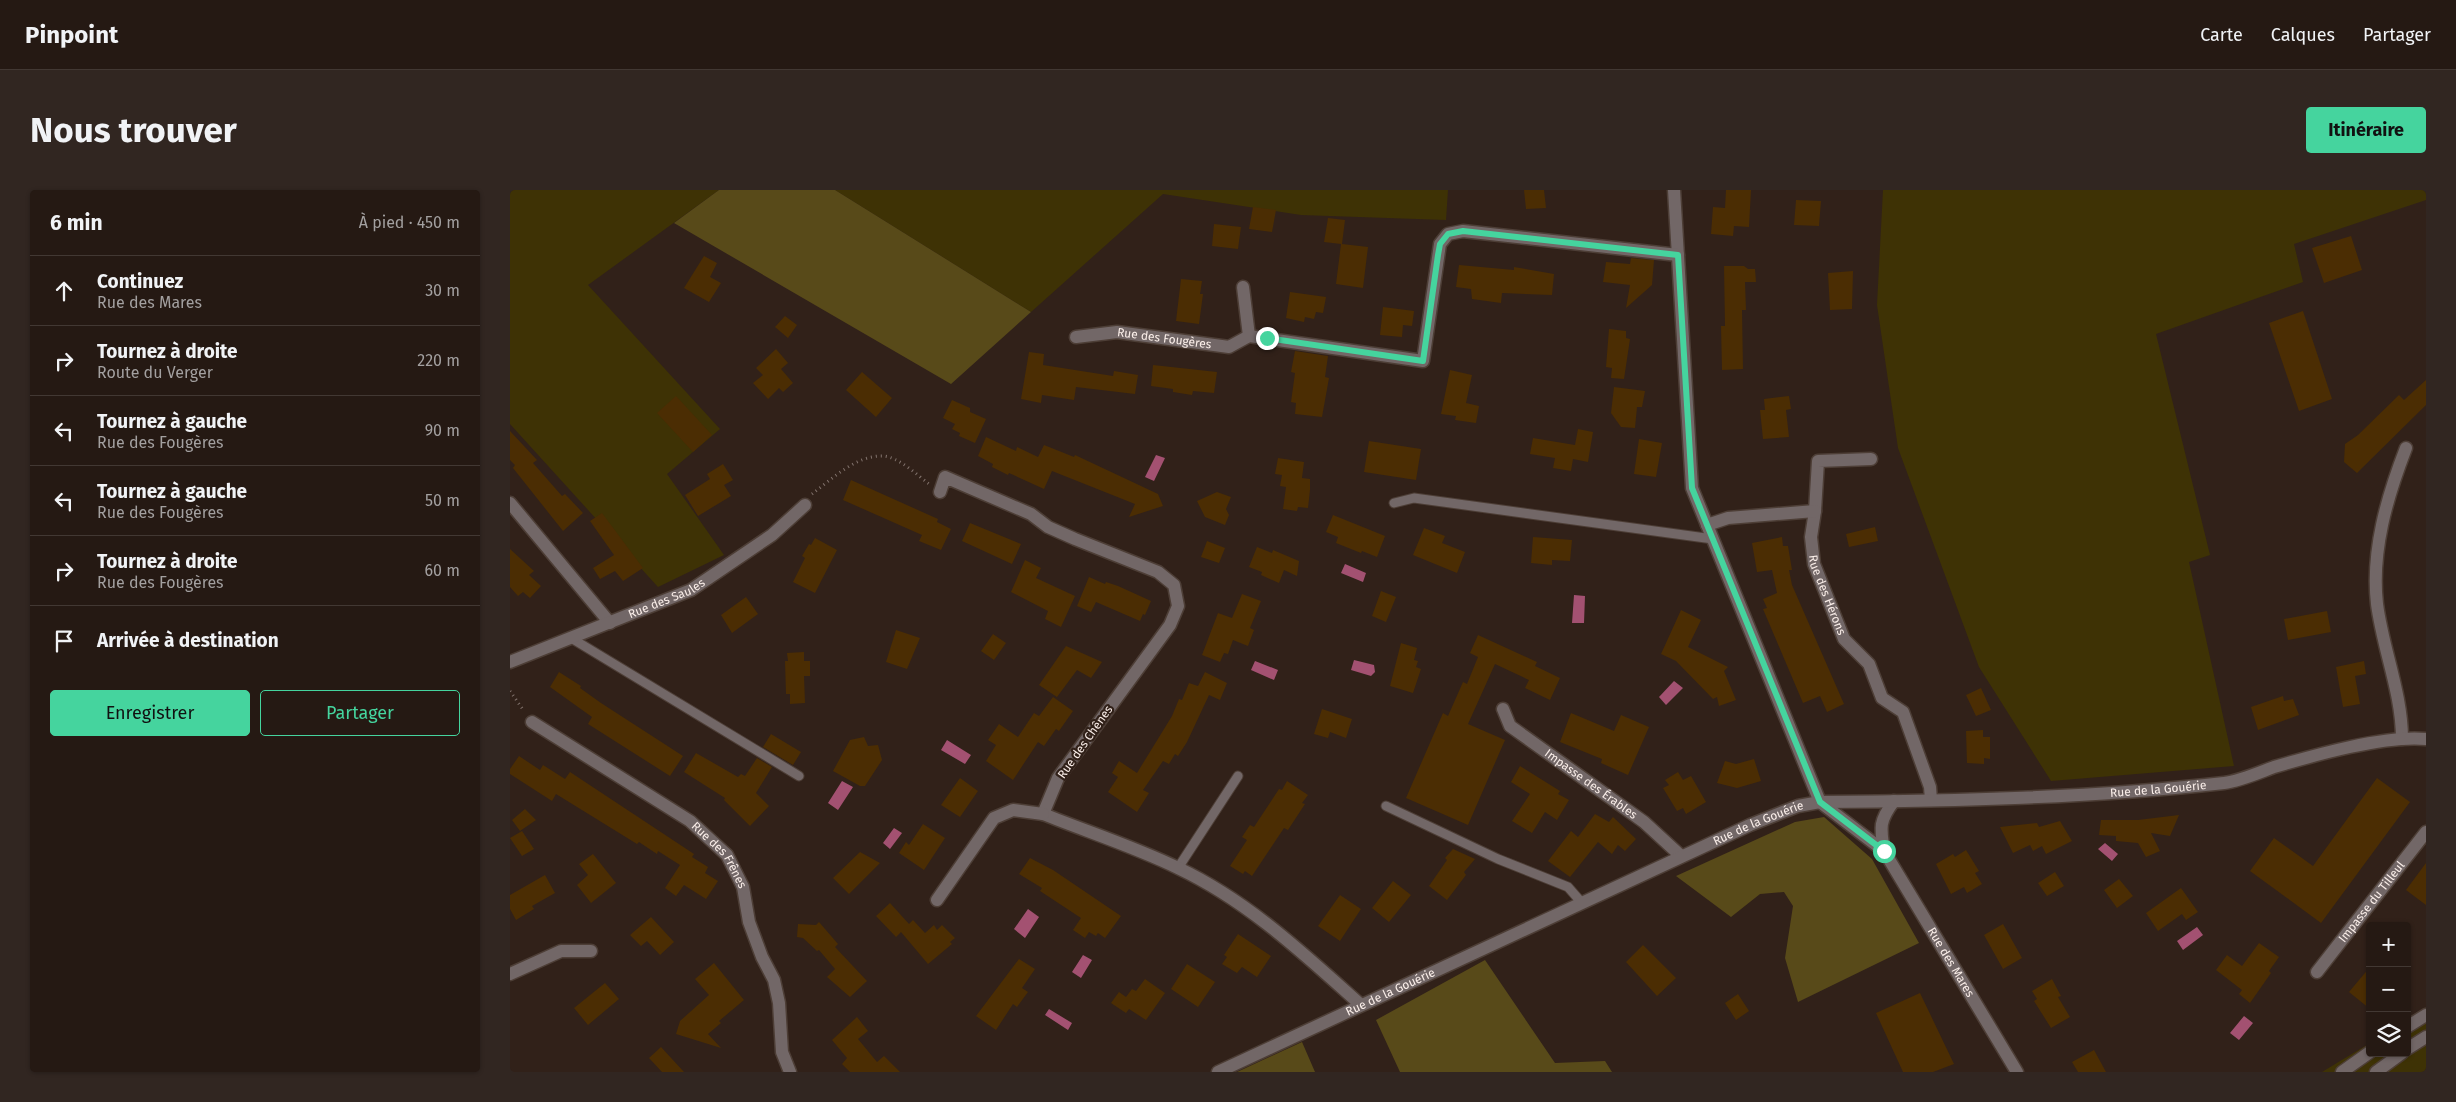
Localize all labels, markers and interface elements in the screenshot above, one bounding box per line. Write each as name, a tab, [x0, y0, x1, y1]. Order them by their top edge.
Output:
text: Pinpoint	[25, 21, 118, 49]
text: Carte	[2200, 24, 2243, 46]
text: Calques	[2271, 24, 2335, 46]
text: Partager	[2363, 24, 2431, 46]
button: Itinéraire	[2306, 107, 2426, 153]
text: Nous trouver	[30, 109, 237, 151]
text: 6 min	[50, 210, 103, 236]
text: À pied · 450 m	[359, 213, 460, 232]
text: Continuez	[97, 270, 183, 293]
icon: ahead	[50, 277, 78, 305]
text: 30 m	[425, 281, 460, 300]
text: Rue des Mares	[97, 293, 202, 312]
street label: Rue des Fougères	[1116, 325, 1213, 352]
route end	[1256, 327, 1279, 350]
text: Tournez à droite	[97, 340, 238, 363]
icon: right	[50, 347, 78, 375]
text: 220 m	[417, 351, 460, 370]
text: Route du Verger	[97, 363, 213, 382]
text: Tournez à gauche	[97, 410, 247, 433]
icon: left	[50, 417, 78, 445]
text: 90 m	[425, 421, 460, 440]
text: Rue des Fougères	[97, 433, 224, 452]
text: Tournez à gauche	[97, 480, 247, 503]
icon: left	[50, 487, 78, 515]
text: 50 m	[425, 491, 460, 510]
text: Rue des Fougères	[97, 503, 224, 522]
text: Tournez à droite	[97, 550, 238, 573]
street label: Rue des Hérons	[1806, 554, 1849, 638]
icon: right	[50, 557, 78, 585]
text: 60 m	[425, 561, 460, 580]
text: Rue des Fougères	[97, 573, 224, 592]
street label: Rue des Saules	[626, 575, 708, 621]
icon: arrive	[50, 627, 78, 655]
text: Arrivée à destination	[97, 629, 279, 652]
button: Enregistrer	[50, 690, 250, 736]
button: Partager	[260, 690, 460, 736]
street label: Rue des Chênes	[1055, 703, 1116, 781]
street label: Impasse des Érables	[1542, 746, 1640, 822]
street label: Rue de la Gouérie	[2109, 778, 2207, 800]
street label: Rue de la Gouérie	[1711, 798, 1804, 848]
street label: Rue des Frênes	[689, 819, 750, 891]
route start	[1873, 840, 1896, 863]
street label: Impasse du Tilleul	[2336, 858, 2408, 945]
map controls	[2366, 922, 2411, 1057]
button: +	[2366, 922, 2411, 967]
street label: Rue des Mares	[1925, 925, 1977, 1000]
street label: Rue de la Gouérie	[1343, 965, 1437, 1019]
button: −	[2366, 967, 2411, 1012]
button: layers	[2366, 1012, 2411, 1057]

